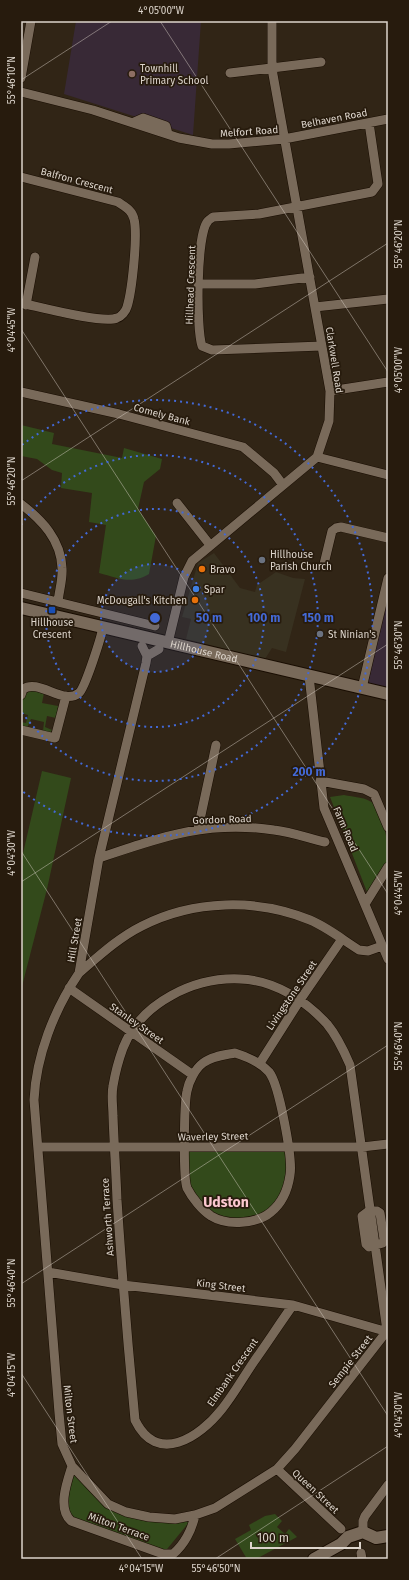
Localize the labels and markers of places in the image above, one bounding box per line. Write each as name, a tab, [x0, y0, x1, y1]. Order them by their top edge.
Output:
place label: Townhill Primary School	[140, 63, 208, 87]
marker: Townhill Primary School	[127, 69, 137, 79]
place label: Hillhouse Parish Church	[270, 549, 332, 573]
marker: Hillhouse Parish Church	[257, 555, 267, 565]
marker: Bravo	[197, 564, 207, 574]
place label: Bravo	[210, 564, 236, 576]
marker: Spar	[191, 584, 201, 594]
place label: Spar	[204, 584, 225, 596]
place label: McDougall's Kitchen	[97, 595, 187, 607]
marker: McDougall's Kitchen	[190, 595, 200, 605]
marker: Hillhouse Crescent	[47, 605, 57, 615]
centre of rings	[148, 611, 162, 625]
place label: Hillhouse Crescent	[30, 617, 74, 641]
marker: St Ninian's	[315, 629, 325, 639]
place label: St Ninian's	[328, 629, 376, 641]

